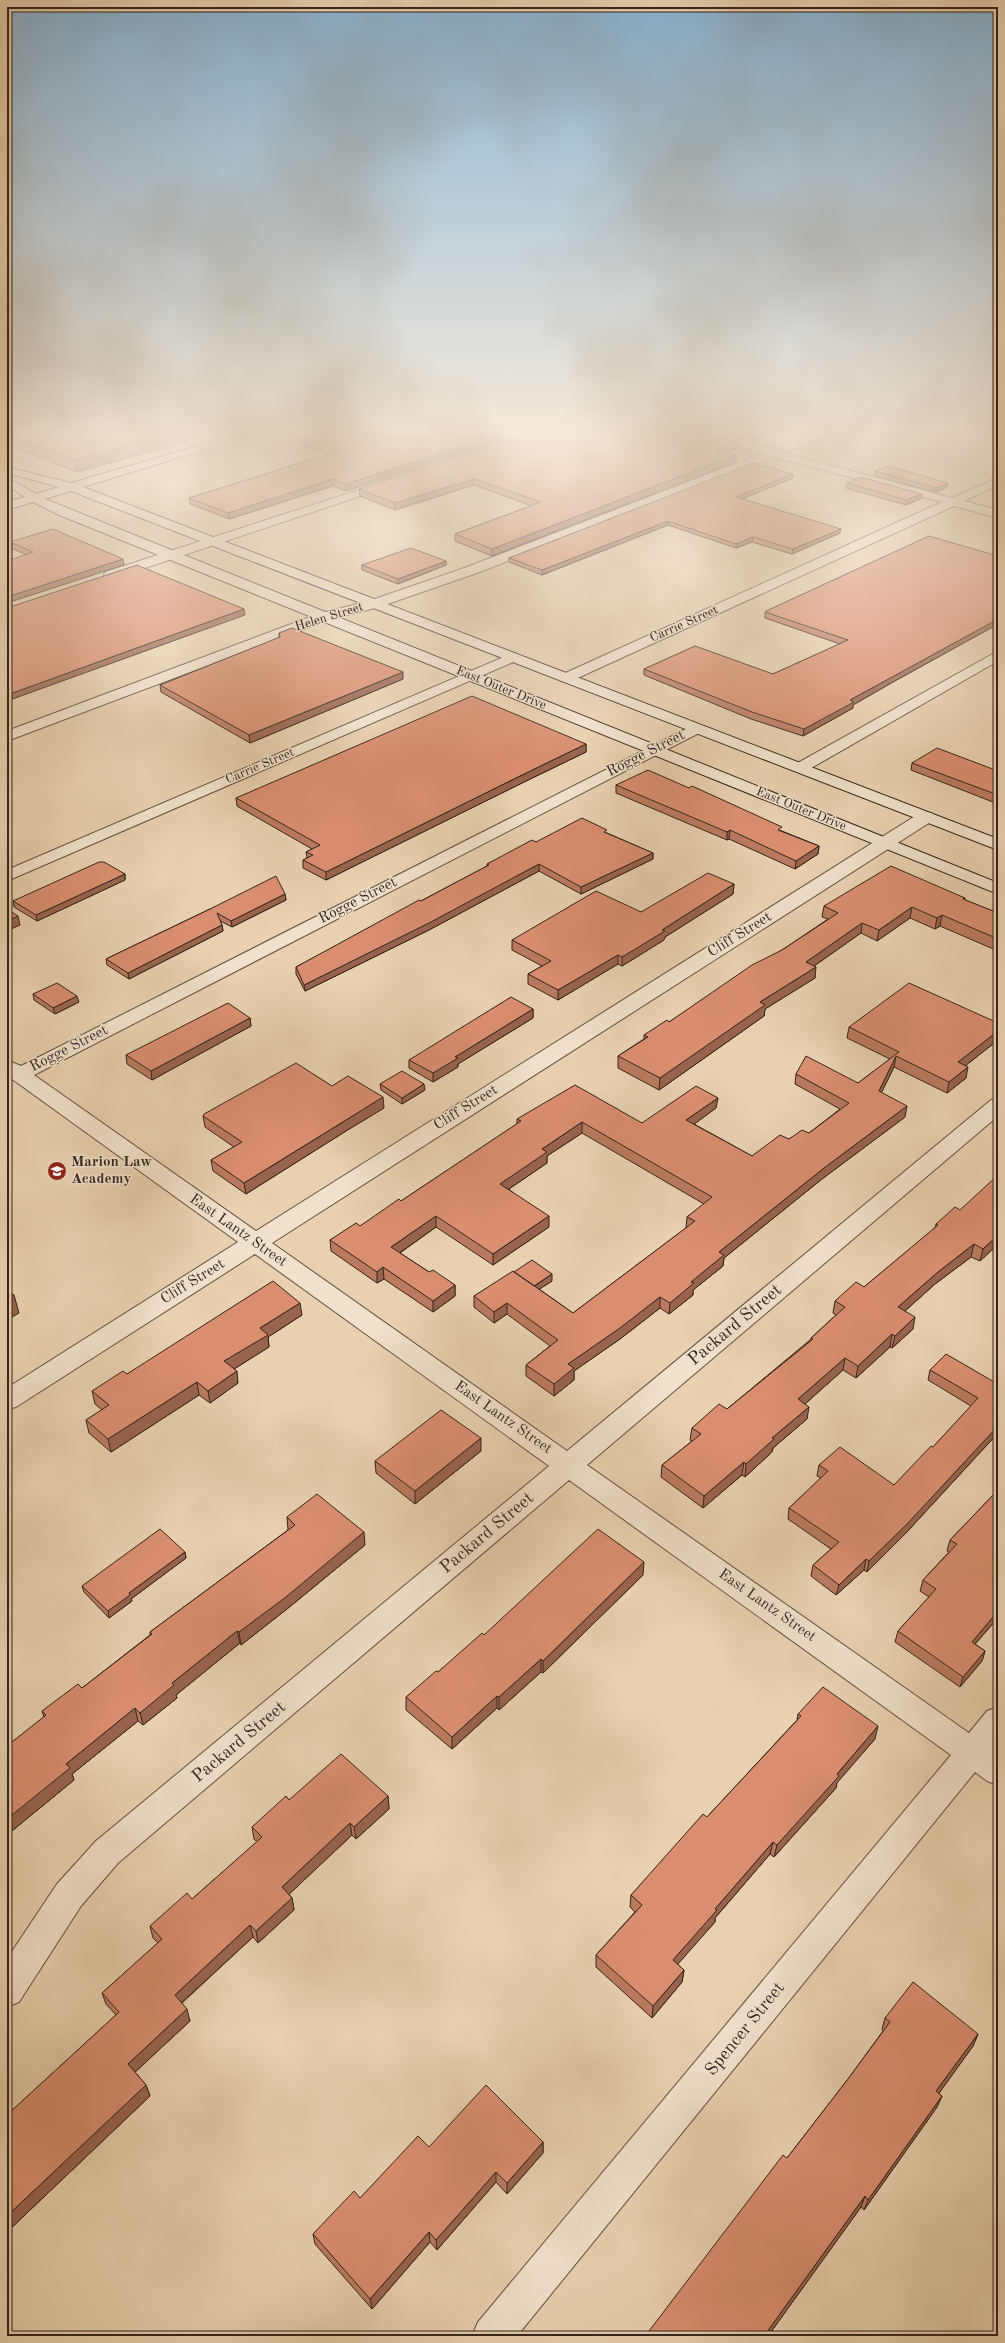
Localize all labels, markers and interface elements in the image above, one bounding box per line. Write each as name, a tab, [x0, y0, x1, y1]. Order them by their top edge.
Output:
street label: Helen Street	[293, 600, 365, 634]
street label: Carrie Street	[648, 603, 721, 645]
street label: East Outer Drive	[454, 664, 548, 712]
street label: Rogge Street	[605, 728, 687, 780]
street label: Carrie Street	[224, 746, 297, 786]
street label: East Outer Drive	[754, 785, 848, 833]
street label: Rogge Street	[317, 875, 399, 927]
street label: Cliff Street	[705, 910, 775, 960]
street label: Rogge Street	[28, 1023, 110, 1075]
street label: Cliff Street	[431, 1083, 501, 1133]
place label: Marion Law Academy	[71, 1155, 152, 1187]
school or university icon: Marion Law Academy	[46, 1160, 68, 1182]
street label: East Lantz Street	[187, 1192, 289, 1270]
street label: Cliff Street	[158, 1257, 228, 1307]
street label: Packard Street	[685, 1281, 785, 1369]
street label: East Lantz Street	[452, 1379, 554, 1457]
street label: Packard Street	[437, 1489, 537, 1577]
street label: East Lantz Street	[716, 1567, 818, 1645]
street label: Packard Street	[189, 1698, 289, 1786]
street label: Spencer Street	[702, 1979, 788, 2079]

